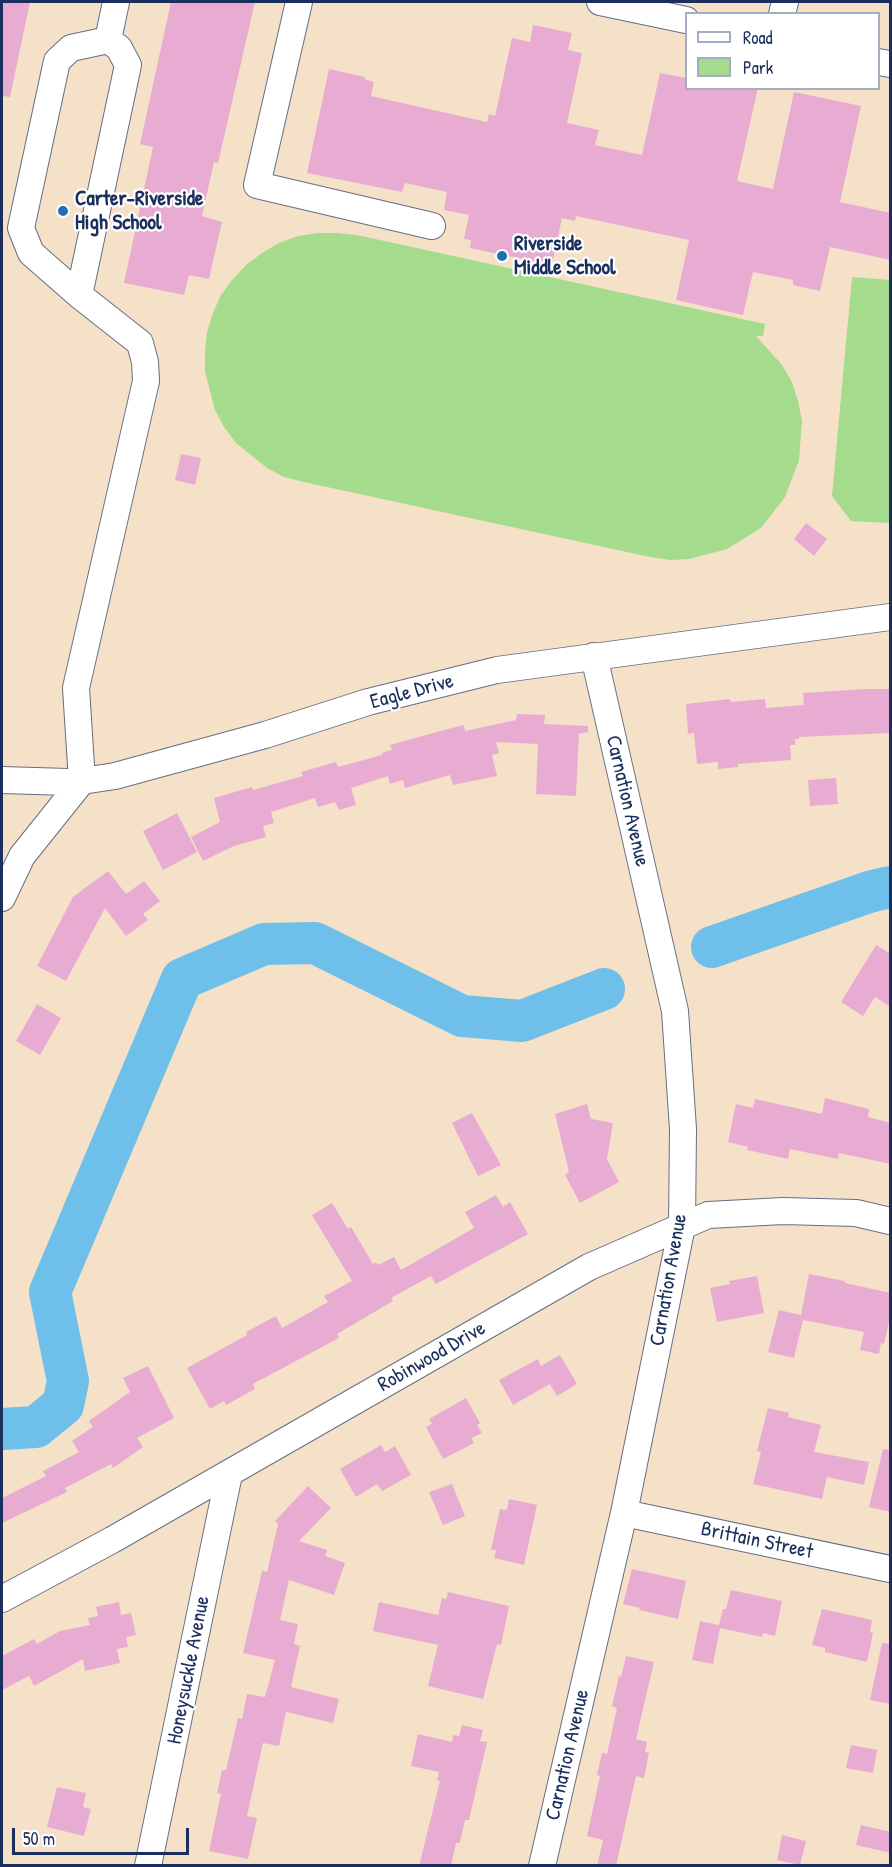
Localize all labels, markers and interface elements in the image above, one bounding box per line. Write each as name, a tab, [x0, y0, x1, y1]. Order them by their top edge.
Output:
legend	[685, 12, 880, 90]
text: Road	[743, 25, 773, 50]
text: Park	[743, 55, 773, 80]
place label: Carter-Riverside High School	[75, 186, 203, 236]
marker: Carter-Riverside High School	[56, 204, 70, 218]
place label: Riverside Middle School	[514, 231, 615, 281]
marker: Riverside Middle School	[495, 249, 509, 263]
street label: Eagle Drive	[368, 669, 456, 715]
street label: Carnation Avenue	[600, 733, 654, 869]
street label: Carnation Avenue	[645, 1212, 693, 1348]
street label: Robinwood Drive	[374, 1316, 490, 1398]
street label: Brittain Street	[699, 1517, 815, 1565]
street label: Honeysuckle Avenue	[162, 1594, 216, 1746]
street label: Carnation Avenue	[541, 1687, 595, 1823]
scale bar	[15, 1816, 192, 1854]
text: 50 m	[23, 1826, 55, 1851]

